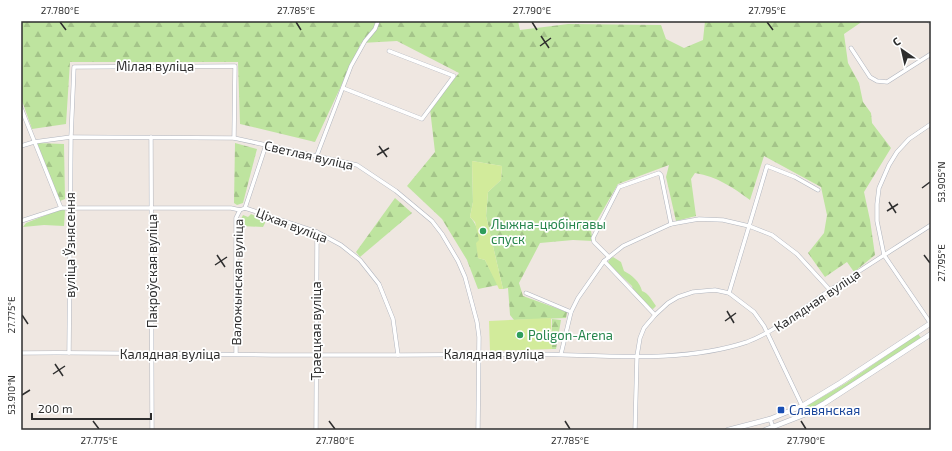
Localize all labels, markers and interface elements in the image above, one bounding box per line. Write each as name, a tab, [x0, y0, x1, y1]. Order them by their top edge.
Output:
text: 27.780°E	[41, 4, 80, 16]
text: 27.785°E	[277, 4, 315, 16]
text: 27.790°E	[513, 4, 552, 16]
text: 27.795°E	[748, 4, 786, 16]
north arrow	[882, 30, 922, 70]
text: С	[890, 34, 903, 48]
street label: Мілая вуліца	[116, 58, 194, 74]
street label: Светлая вуліца	[263, 137, 355, 173]
text: 53.905°N	[935, 162, 947, 203]
street label: вуліца Ўзнясення	[62, 192, 78, 298]
street label: Ціхая вуліца	[254, 204, 330, 246]
street label: Пакроўская вуліца	[144, 214, 160, 328]
place label: Лыжна-цюбінгавы спуск	[491, 216, 606, 247]
street label: Валожынская вуліца	[228, 219, 246, 345]
marker: Лыжна-цюбінгавы спуск	[478, 226, 488, 236]
text: 27.795°E	[935, 244, 947, 282]
street label: Калядная вуліца	[771, 265, 863, 335]
street label: Траецкая вуліца	[308, 281, 324, 381]
text: 27.775°E	[5, 296, 17, 334]
place label: Poligon-Arena	[528, 327, 613, 343]
marker: Poligon-Arena	[515, 330, 525, 340]
street label: Калядная вуліца	[120, 346, 220, 362]
street label: Калядная вуліца	[444, 346, 544, 362]
text: 53.910°N	[5, 375, 17, 415]
scale bar	[32, 395, 151, 421]
text: 200 m	[38, 401, 72, 415]
place label: Славянская	[789, 402, 860, 418]
marker: Славянская	[776, 405, 786, 415]
text: 27.775°E	[80, 434, 118, 446]
text: 27.780°E	[316, 434, 355, 446]
text: 27.785°E	[551, 434, 589, 446]
text: 27.790°E	[787, 434, 826, 446]

